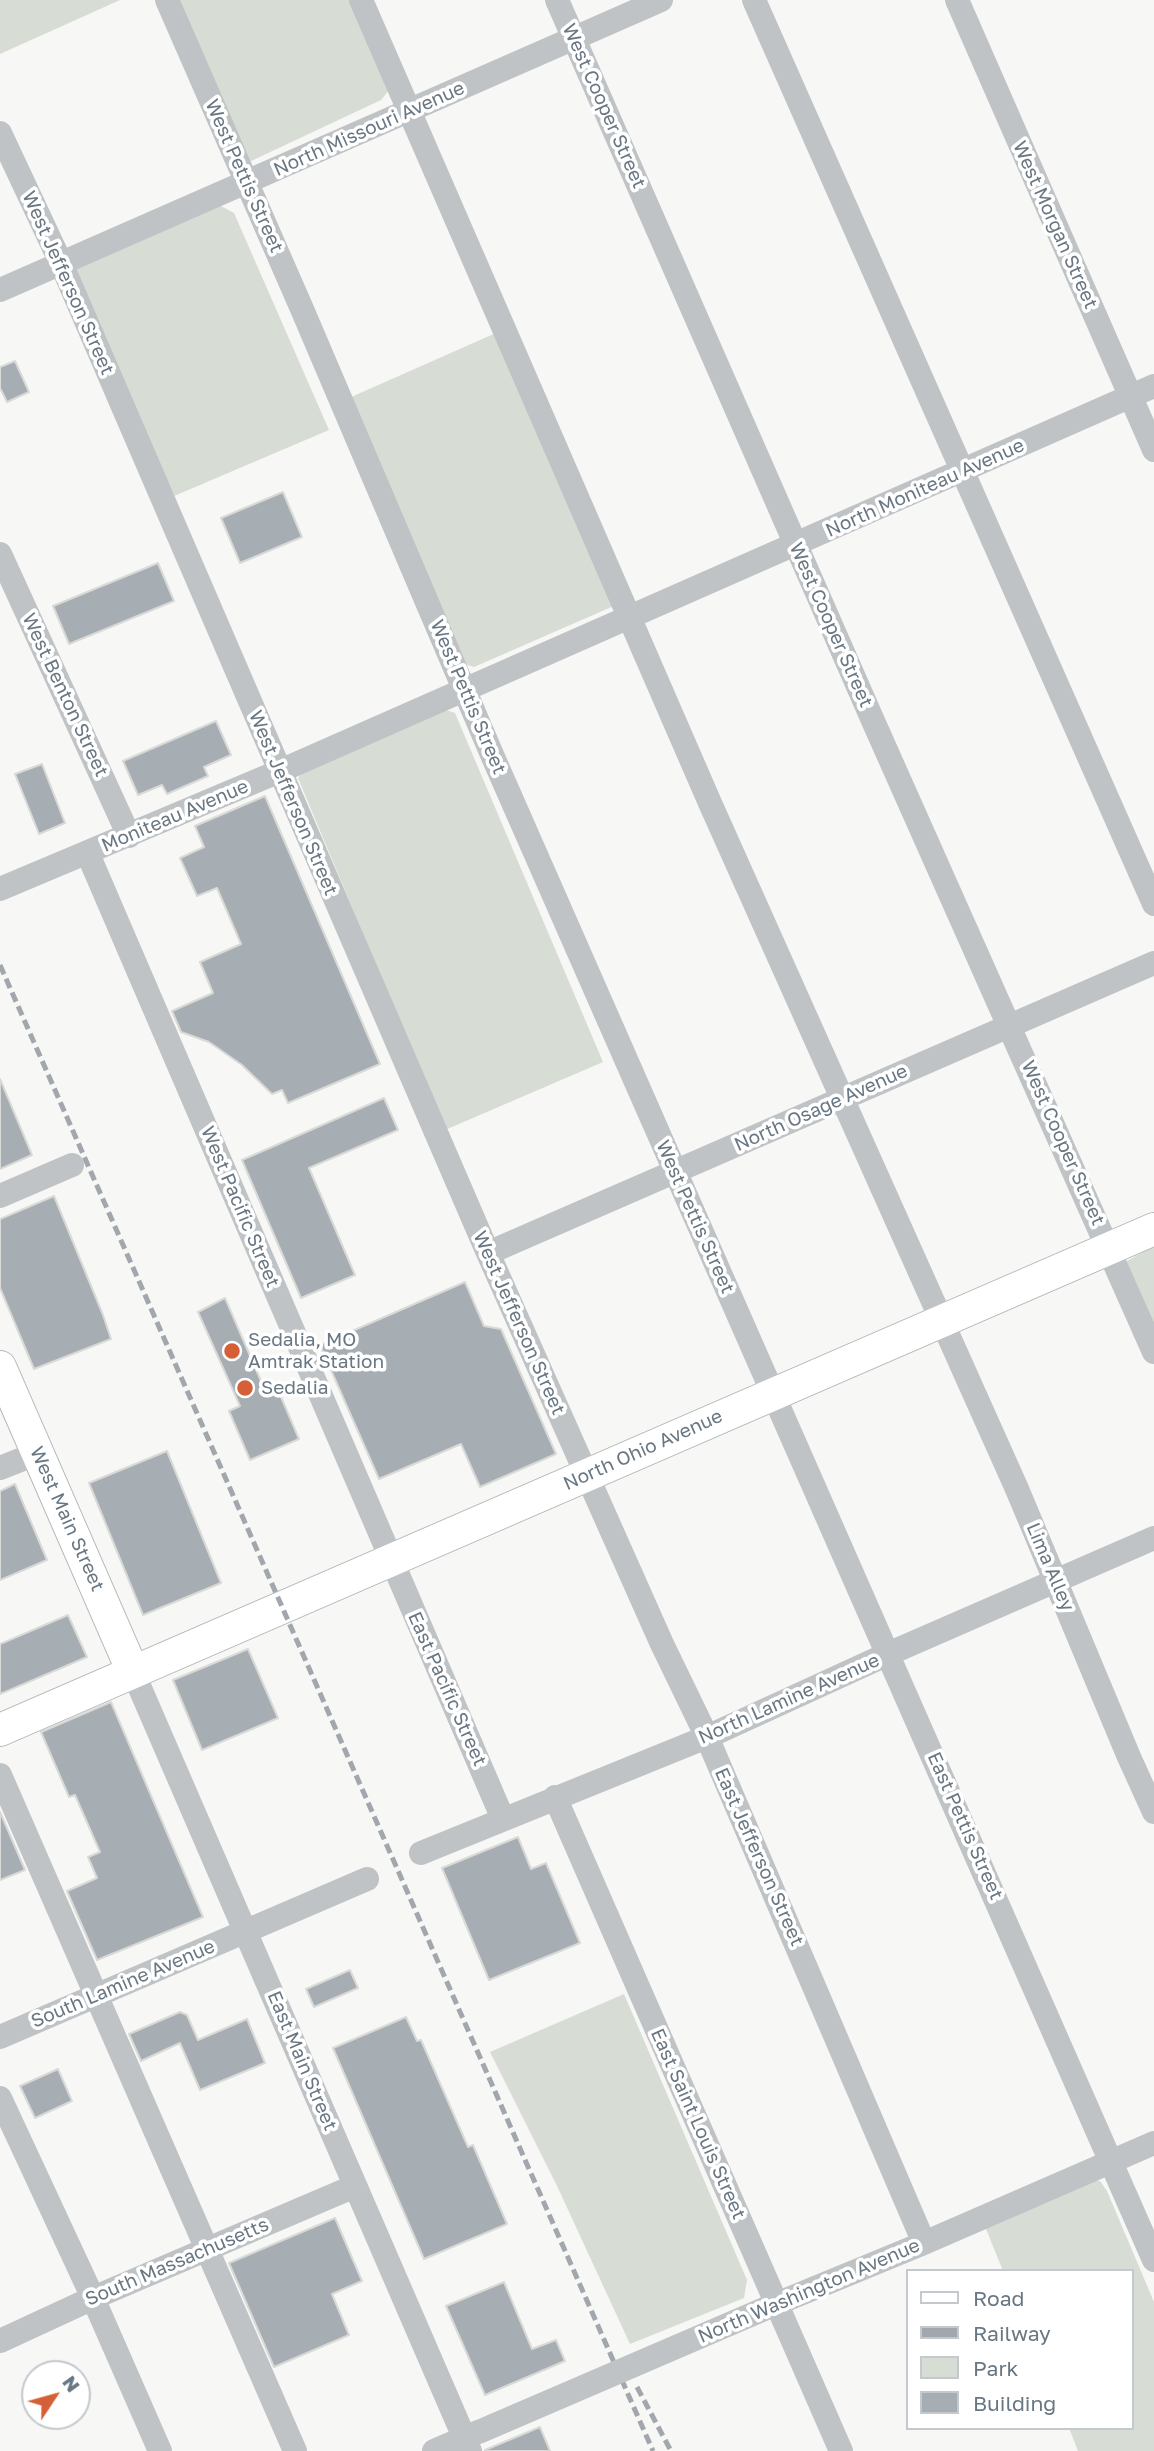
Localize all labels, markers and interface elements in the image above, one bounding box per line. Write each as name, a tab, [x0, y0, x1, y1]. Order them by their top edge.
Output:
street label: West Cooper Street	[557, 20, 651, 192]
street label: North Missouri Avenue	[270, 77, 468, 181]
street label: West Pettis Street	[200, 96, 288, 256]
street label: West Morgan Street	[1008, 138, 1102, 312]
street label: West Jefferson Street	[17, 188, 119, 378]
street label: North Moniteau Avenue	[822, 434, 1028, 542]
street label: West Cooper Street	[784, 539, 878, 711]
street label: West Benton Street	[17, 610, 113, 780]
street label: West Pettis Street	[425, 616, 511, 778]
street label: West Jefferson Street	[244, 707, 342, 899]
street label: Moniteau Avenue	[98, 775, 252, 857]
street label: West Cooper Street	[1016, 1057, 1110, 1229]
street label: North Osage Avenue	[731, 1060, 911, 1156]
street label: West Pacific Street	[196, 1123, 284, 1291]
street label: West Pettis Street	[651, 1137, 739, 1297]
street label: West Jefferson Street	[468, 1228, 570, 1418]
place label: Sedalia, MO Amtrak Station	[248, 1329, 384, 1373]
marker: Sedalia, MO Amtrak Station	[222, 1341, 242, 1361]
place label: Sedalia	[261, 1377, 329, 1399]
marker: Sedalia	[235, 1378, 255, 1398]
street label: North Ohio Avenue	[560, 1405, 726, 1495]
street label: West Main Street	[25, 1443, 109, 1595]
street label: Lima Alley	[1021, 1519, 1079, 1615]
street label: East Pacific Street	[403, 1608, 491, 1770]
street label: North Lamine Avenue	[695, 1649, 883, 1749]
street label: East Pettis Street	[922, 1749, 1008, 1903]
street label: East Jefferson Street	[709, 1764, 809, 1950]
street label: South Lamine Avenue	[28, 1935, 218, 2033]
street label: East Main Street	[262, 1988, 342, 2134]
street label: East Saint Louis Street	[646, 2025, 750, 2223]
street label: South Massachusetts	[82, 2213, 272, 2311]
street label: North Washington Avenue	[695, 2234, 923, 2348]
legend	[906, 2269, 1133, 2430]
text: Road	[973, 2285, 1024, 2311]
text: Railway	[973, 2320, 1051, 2346]
text: Park	[973, 2355, 1018, 2381]
north arrow	[21, 2360, 91, 2430]
text: N	[58, 2371, 85, 2396]
text: Building	[973, 2390, 1056, 2416]

